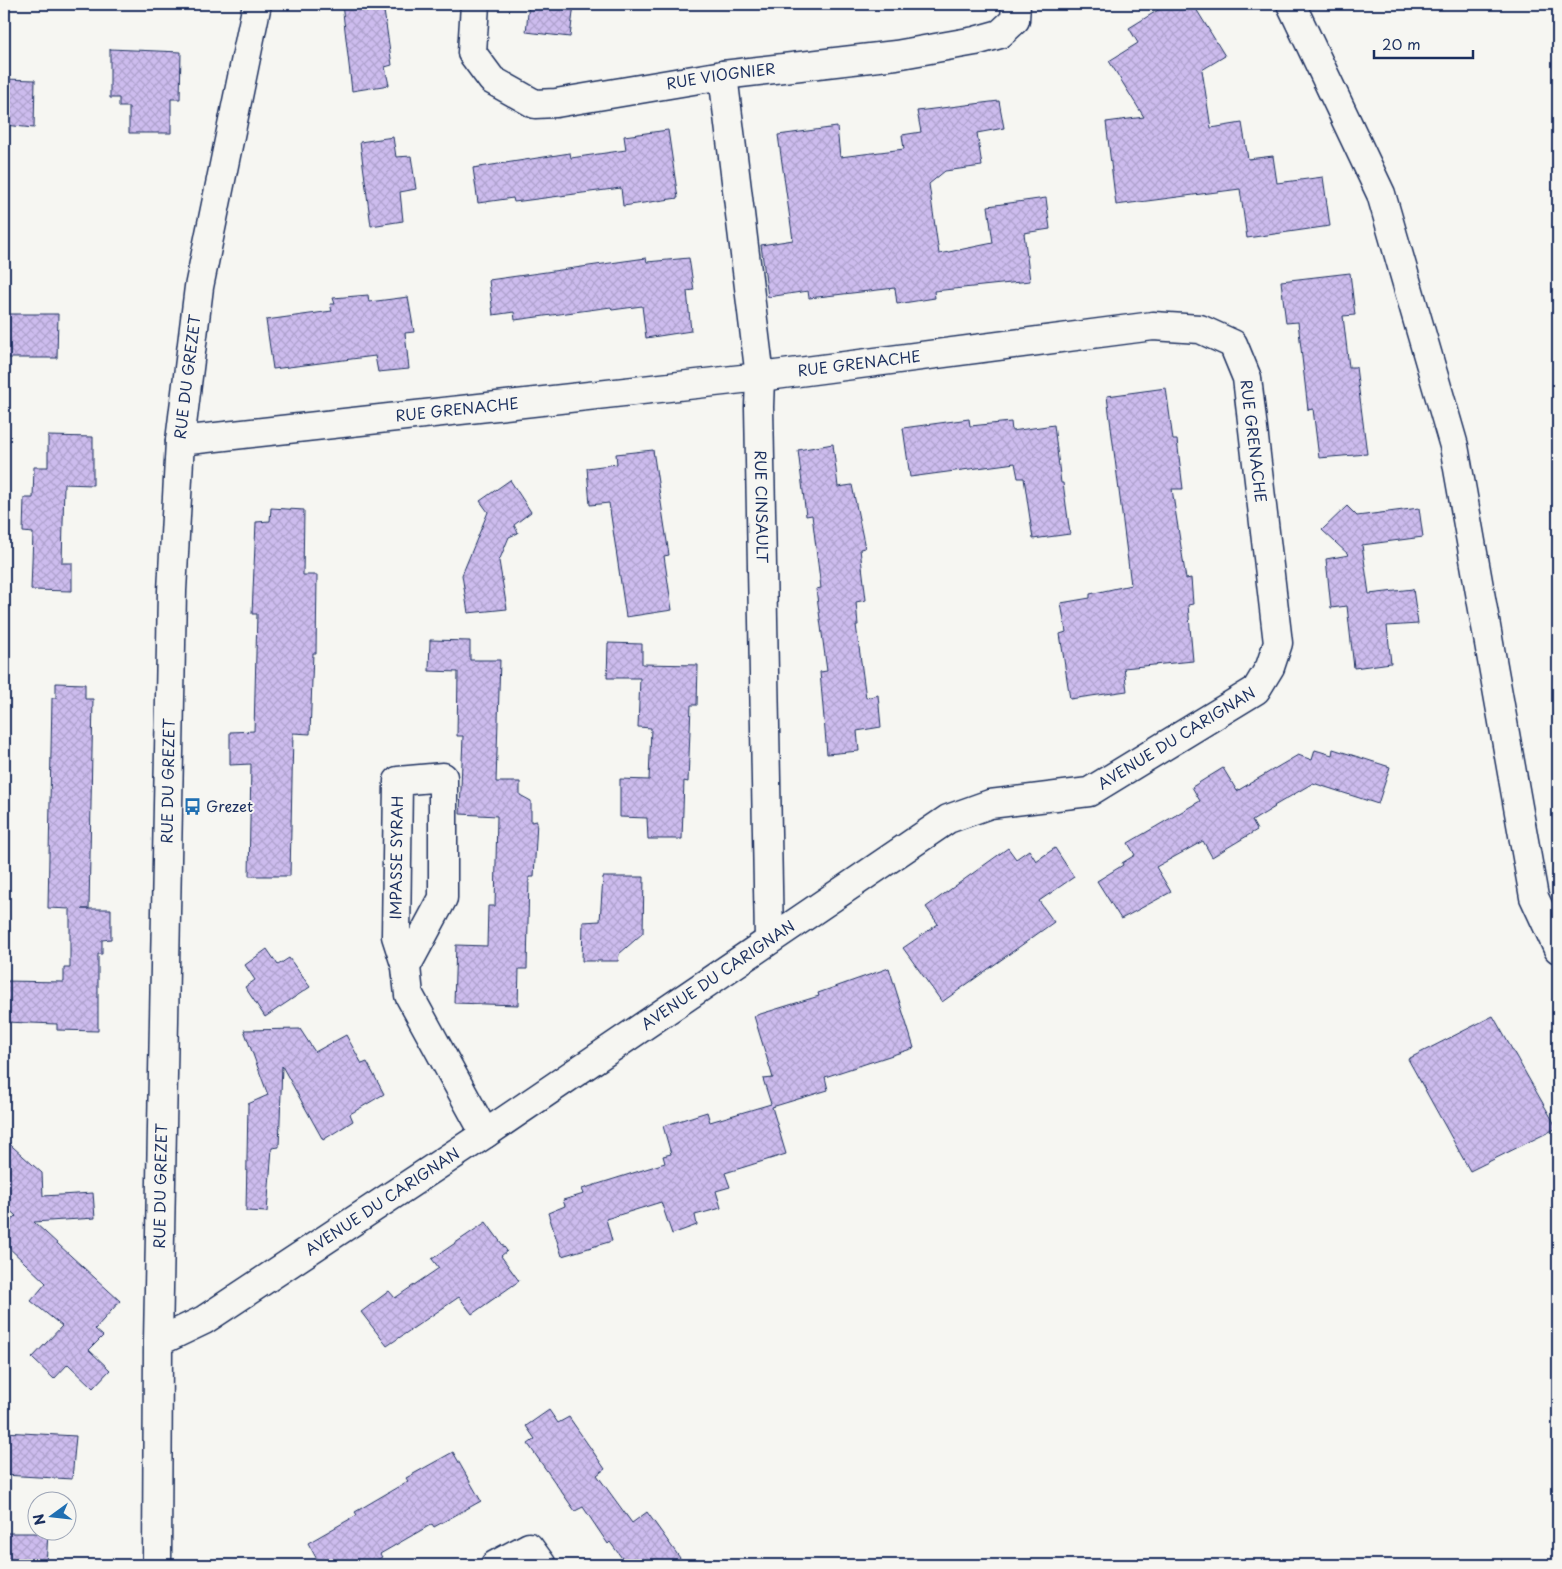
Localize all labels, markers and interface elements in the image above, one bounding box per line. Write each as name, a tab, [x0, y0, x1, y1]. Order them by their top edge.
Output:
scale bar	[1374, 28, 1473, 60]
text: 20 m	[1382, 32, 1421, 55]
street label: RUE VIOGNIER	[664, 56, 776, 94]
street label: RUE DU GREZET	[167, 312, 206, 440]
street label: RUE GRENACHE	[796, 344, 922, 381]
street label: RUE GRENACHE	[1236, 378, 1273, 504]
street label: RUE GRENACHE	[394, 391, 520, 426]
street label: RUE CINSAULT	[750, 450, 775, 564]
street label: AVENUE DU CARIGNAN	[1093, 680, 1259, 794]
street label: RUE DU GREZET	[154, 717, 180, 844]
place label: Grezet	[206, 794, 253, 817]
street label: IMPASSE SYRAH	[383, 795, 408, 920]
bus stop icon: Grezet	[182, 797, 202, 817]
street label: AVENUE DU CARIGNAN	[636, 914, 799, 1035]
street label: RUE DU GREZET	[147, 1122, 172, 1249]
street label: AVENUE DU CARIGNAN	[300, 1141, 463, 1260]
north arrow	[28, 1492, 78, 1542]
text: N	[27, 1511, 51, 1528]

